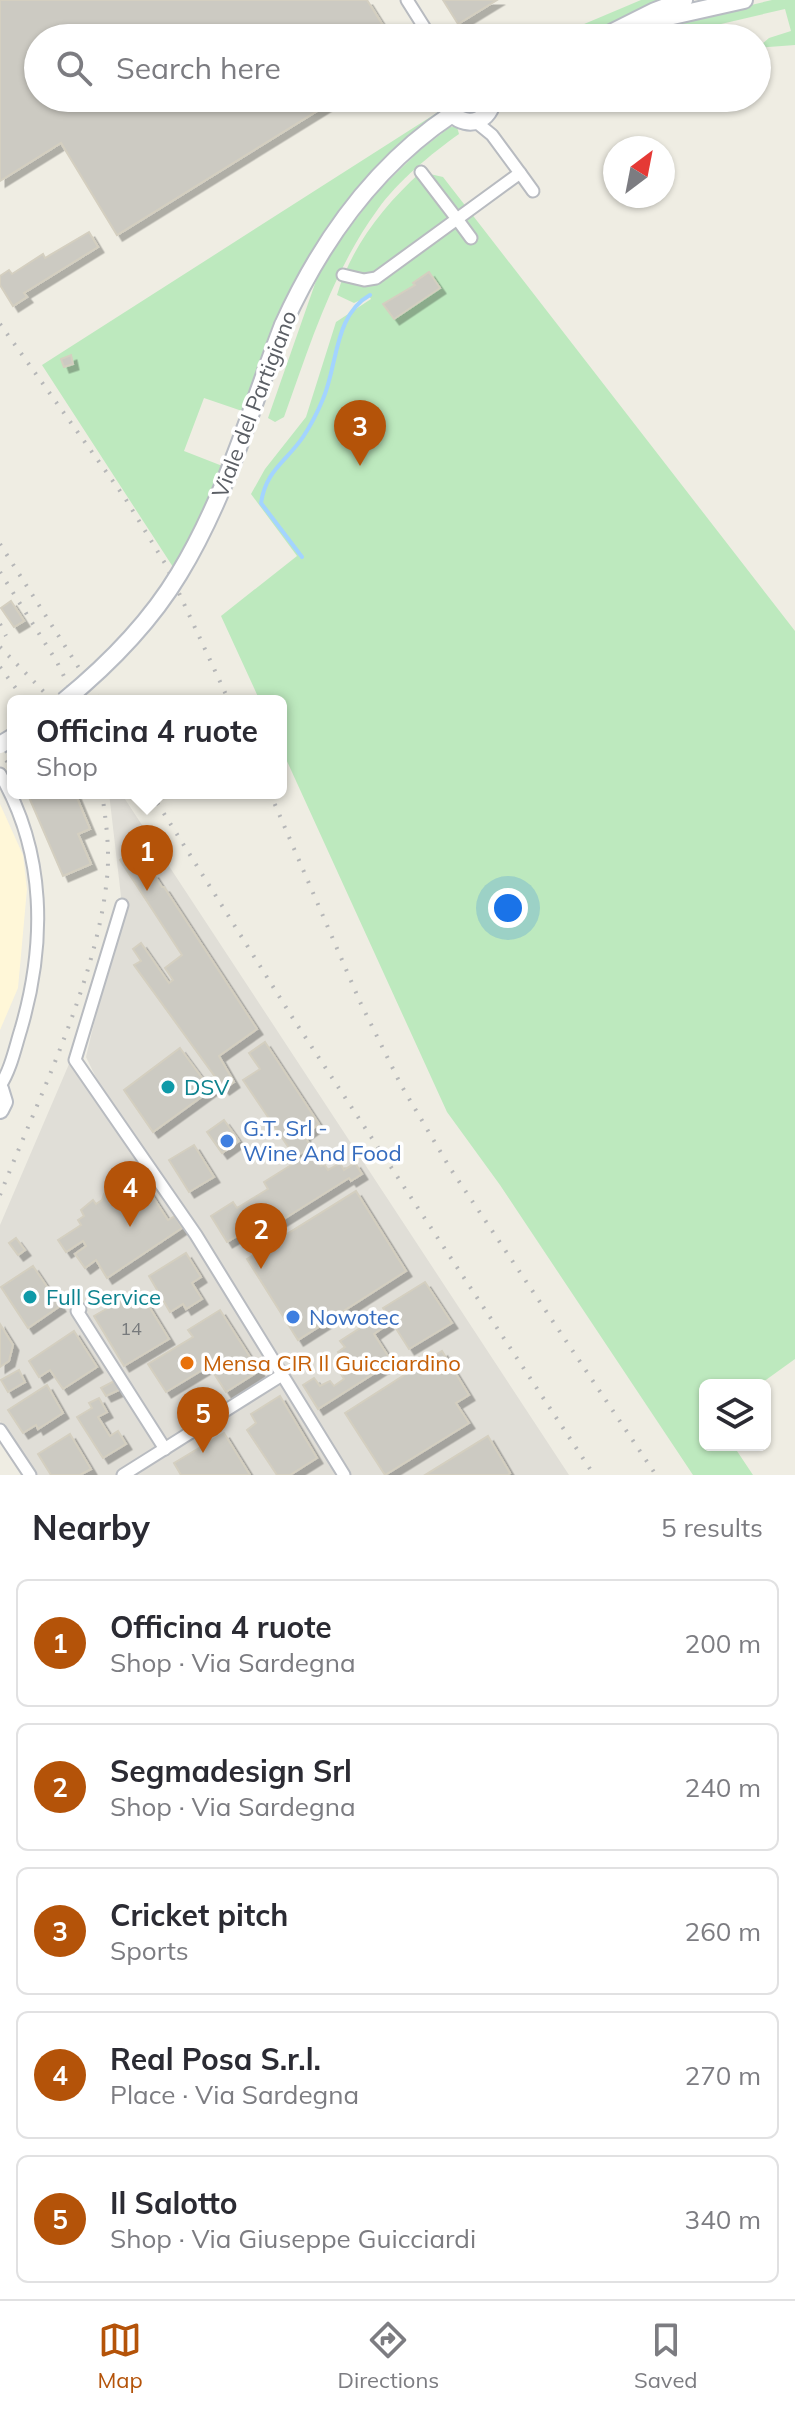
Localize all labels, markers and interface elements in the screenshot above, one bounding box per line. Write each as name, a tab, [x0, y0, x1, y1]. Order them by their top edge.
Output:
search box	[24, 24, 771, 112]
icon: search	[52, 46, 96, 90]
text: Search here	[116, 49, 281, 87]
north arrow	[603, 136, 675, 208]
street label: Viale del Partigiano	[205, 306, 303, 502]
pin: 3	[334, 400, 386, 466]
popup	[7, 695, 287, 799]
text: Officina 4 ruote	[36, 712, 258, 750]
text: Shop	[36, 750, 98, 783]
pin: 1	[121, 825, 173, 891]
your location	[488, 888, 528, 928]
place label: DSV	[184, 1073, 230, 1101]
marker: DSV	[159, 1078, 177, 1096]
place label: G.T. Srl - Wine And Food	[243, 1114, 402, 1167]
marker: G.T. Srl - Wine And Food	[218, 1132, 236, 1150]
pin: 4	[104, 1161, 156, 1227]
pin: 2	[235, 1203, 287, 1269]
place label: Full Service	[46, 1283, 161, 1311]
marker: Full Service	[21, 1288, 39, 1306]
place label: Nowotec	[309, 1303, 400, 1331]
marker: Nowotec	[284, 1308, 302, 1326]
house number: 14	[120, 1317, 142, 1340]
place label: Mensa CIR Il Guicciardino	[203, 1349, 461, 1377]
marker: Mensa CIR Il Guicciardino	[178, 1354, 196, 1372]
map controls	[699, 1379, 771, 1451]
button: layers	[699, 1379, 771, 1451]
pin: 5	[177, 1387, 229, 1453]
text: Nearby	[32, 1506, 150, 1549]
text: 5 results	[661, 1511, 763, 1544]
text: Officina 4 ruote	[110, 1608, 332, 1646]
text: 1	[52, 1627, 68, 1660]
text: 200 m	[685, 1627, 761, 1660]
text: Shop · Via Sardegna	[110, 1646, 356, 1679]
text: Segmadesign Srl	[110, 1752, 352, 1790]
text: 2	[52, 1771, 68, 1804]
text: 240 m	[685, 1771, 761, 1804]
text: Shop · Via Sardegna	[110, 1790, 356, 1823]
text: Cricket pitch	[110, 1896, 288, 1934]
text: 3	[52, 1915, 68, 1948]
text: 260 m	[685, 1915, 761, 1948]
text: Sports	[110, 1934, 189, 1967]
text: Real Posa S.r.l.	[110, 2040, 321, 2078]
text: 4	[52, 2059, 68, 2092]
text: 270 m	[685, 2059, 761, 2092]
text: Place · Via Sardegna	[110, 2078, 359, 2111]
text: Il Salotto	[110, 2184, 237, 2222]
text: 5	[52, 2203, 68, 2236]
text: 340 m	[685, 2203, 761, 2236]
text: Shop · Via Giuseppe Guicciardi	[110, 2222, 476, 2255]
tab: Map	[97, 2318, 143, 2394]
tab: Directions	[338, 2318, 439, 2394]
tab: Saved	[634, 2318, 698, 2394]

